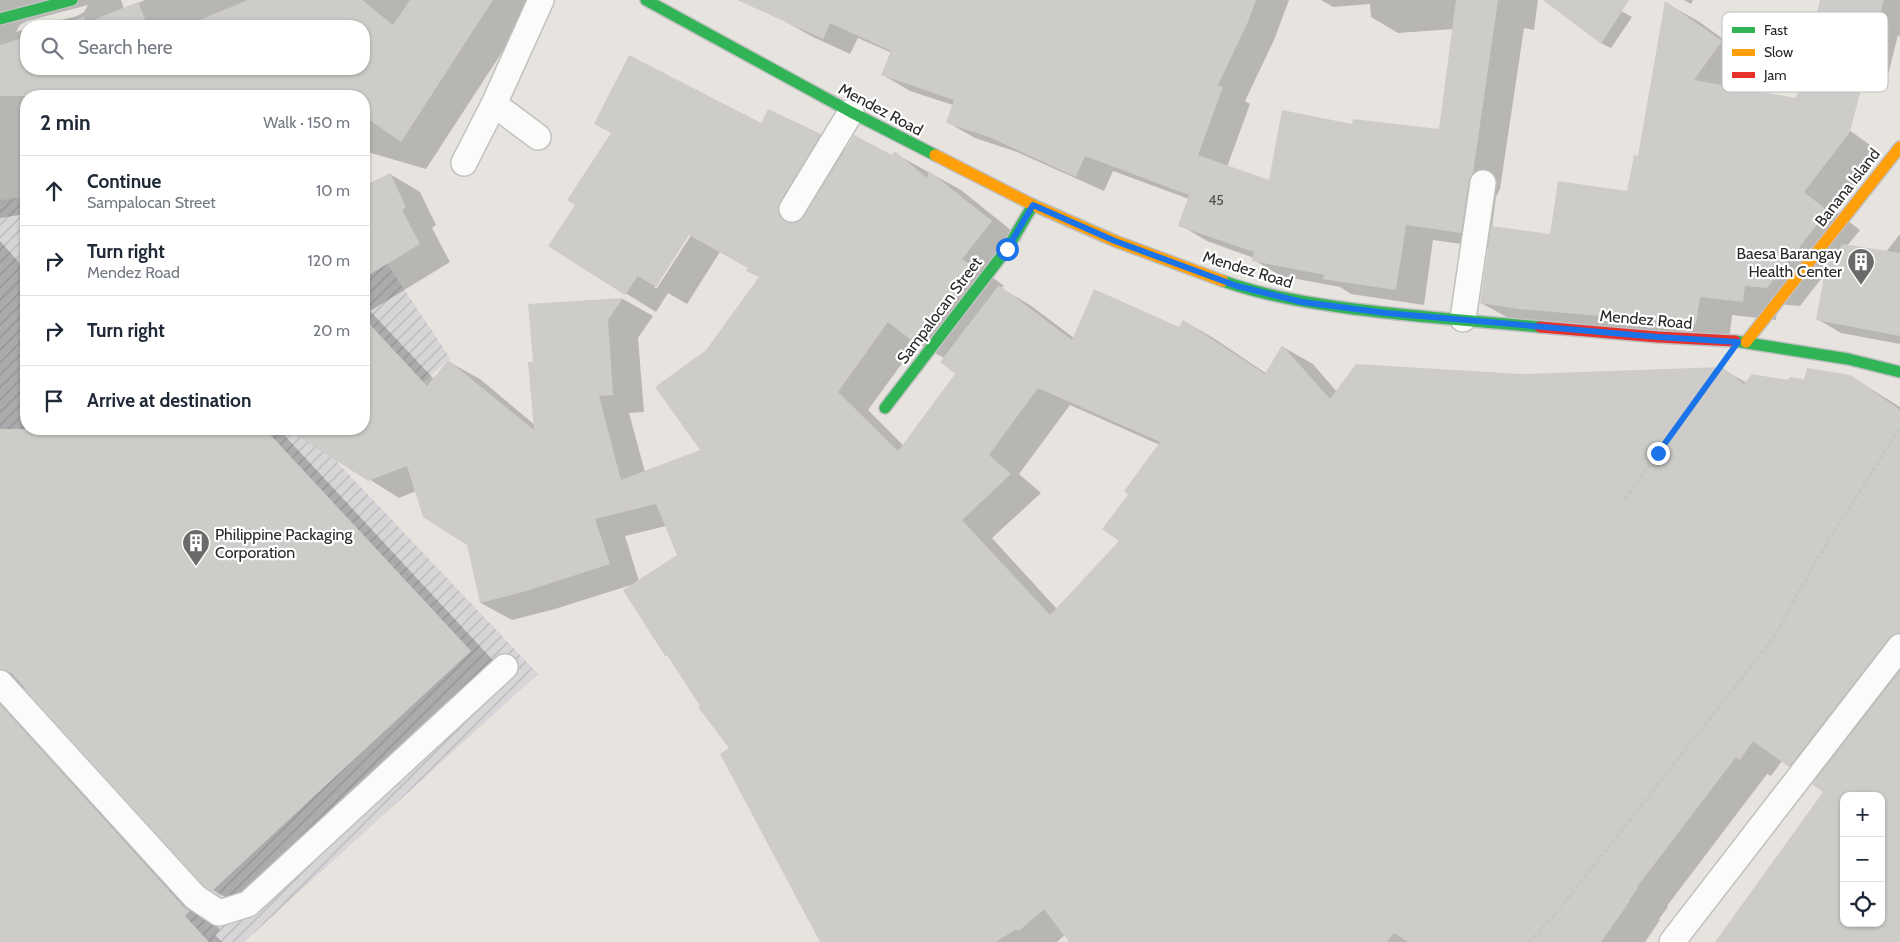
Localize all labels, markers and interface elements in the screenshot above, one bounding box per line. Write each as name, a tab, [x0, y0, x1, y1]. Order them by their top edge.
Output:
legend	[1722, 12, 1888, 92]
search box	[20, 20, 370, 75]
text: Fast	[1764, 21, 1788, 39]
icon: search	[38, 34, 66, 62]
text: Search here	[78, 36, 172, 59]
text: Slow	[1764, 43, 1793, 61]
text: Jam	[1763, 66, 1786, 84]
street label: Mendez Road	[835, 79, 926, 140]
text: 2 min	[40, 110, 91, 135]
text: Walk · 150 m	[263, 113, 350, 132]
street label: Banana Island	[1811, 144, 1884, 230]
text: Continue	[87, 170, 161, 193]
icon: ahead	[40, 177, 68, 205]
text: 10 m	[316, 181, 350, 200]
house number: 45	[1208, 191, 1224, 209]
text: Sampalocan Street	[87, 193, 216, 212]
route start	[996, 238, 1019, 261]
text: Turn right	[87, 240, 165, 263]
place label: Baesa Barangay Health Center	[1736, 244, 1843, 281]
icon: right	[40, 247, 68, 275]
street label: Mendez Road	[1201, 247, 1295, 292]
building icon: Baesa Barangay Health Center	[1846, 247, 1876, 286]
text: 120 m	[308, 251, 350, 270]
street label: Sampalocan Street	[893, 253, 986, 367]
text: Mendez Road	[87, 263, 180, 282]
street label: Mendez Road	[1599, 306, 1693, 333]
icon: right	[40, 317, 68, 345]
text: Turn right	[87, 319, 165, 342]
text: 20 m	[313, 321, 350, 340]
icon: arrive	[40, 387, 68, 415]
text: Arrive at destination	[87, 389, 251, 412]
route end	[1647, 442, 1670, 465]
place label: Philippine Packaging Corporation	[215, 525, 354, 562]
building icon: Philippine Packaging Corporation	[181, 528, 211, 567]
map controls	[1840, 792, 1885, 927]
button: +	[1840, 792, 1885, 837]
button: −	[1840, 837, 1885, 882]
button: locate	[1840, 882, 1885, 927]

